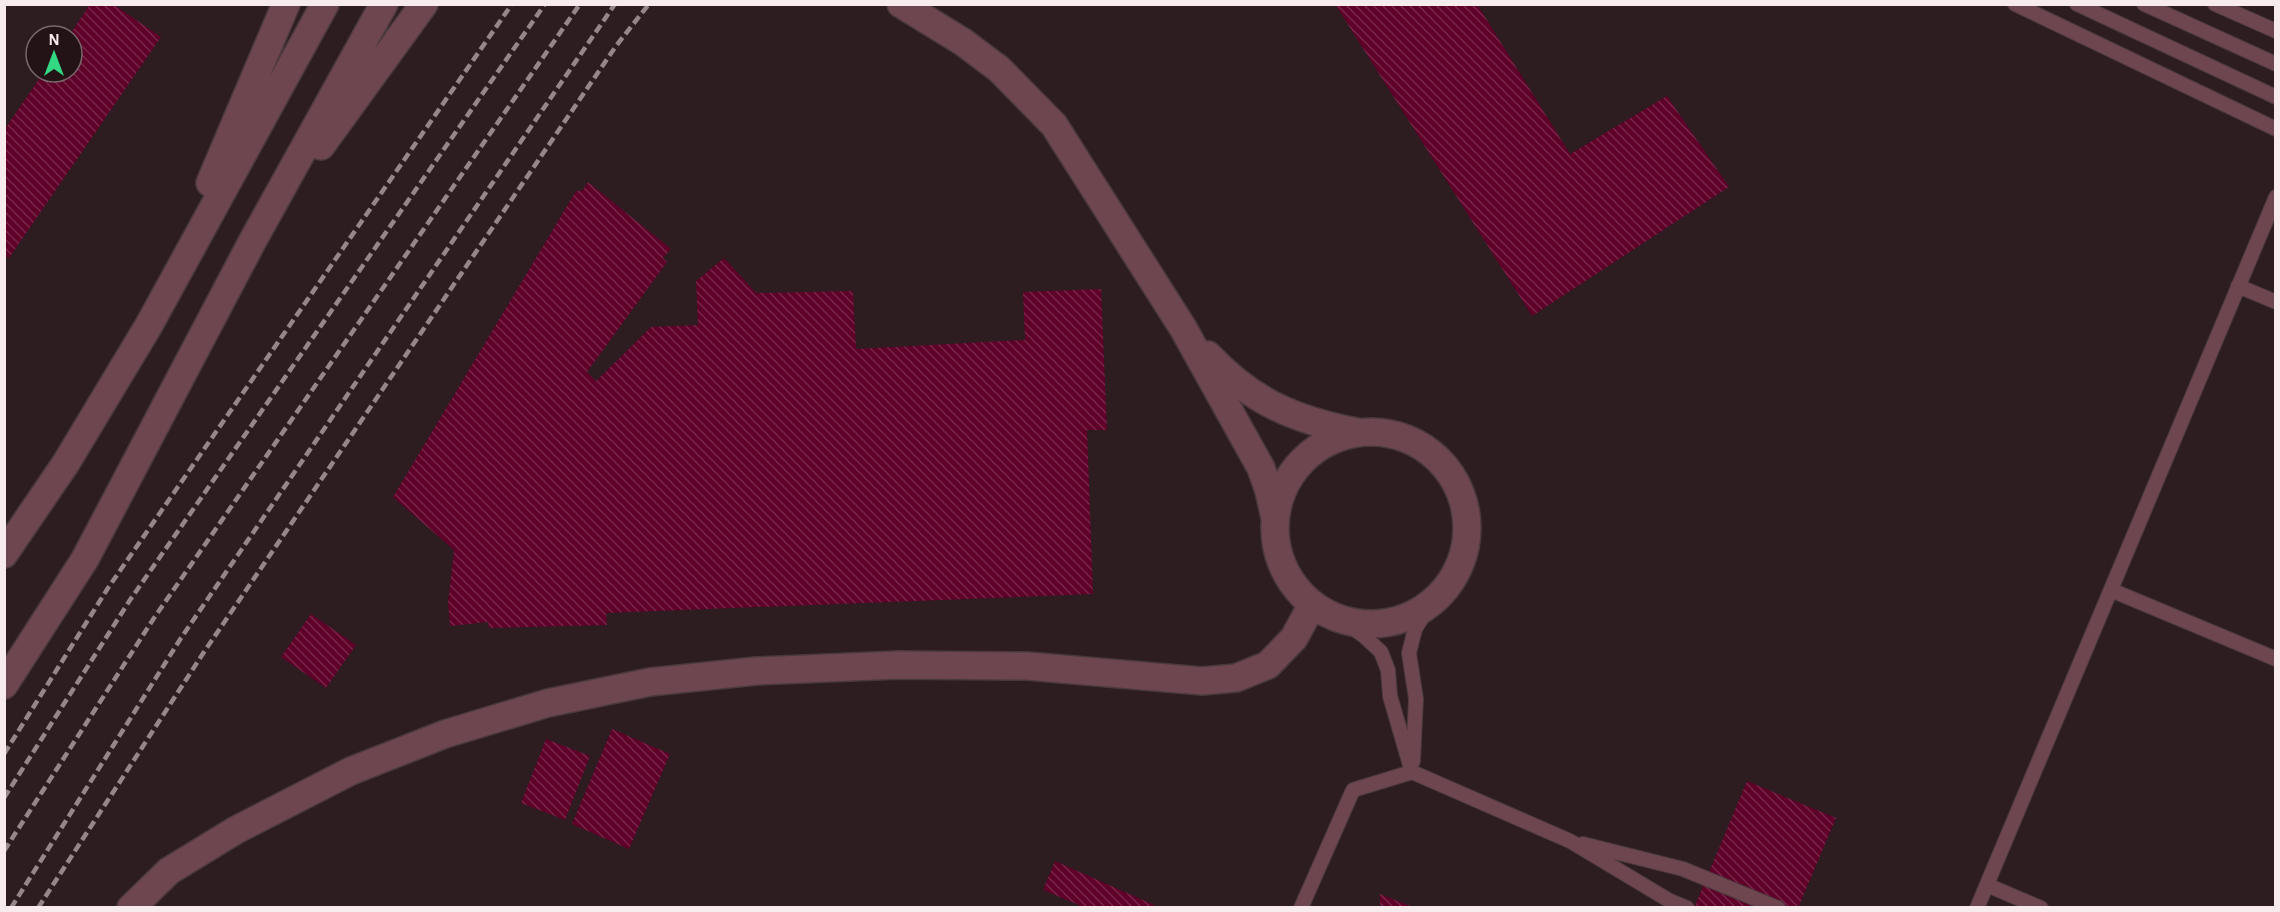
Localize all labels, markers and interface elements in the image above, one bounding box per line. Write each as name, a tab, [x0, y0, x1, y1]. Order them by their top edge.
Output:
north arrow	[24, 24, 84, 84]
text: N	[48, 32, 60, 48]

